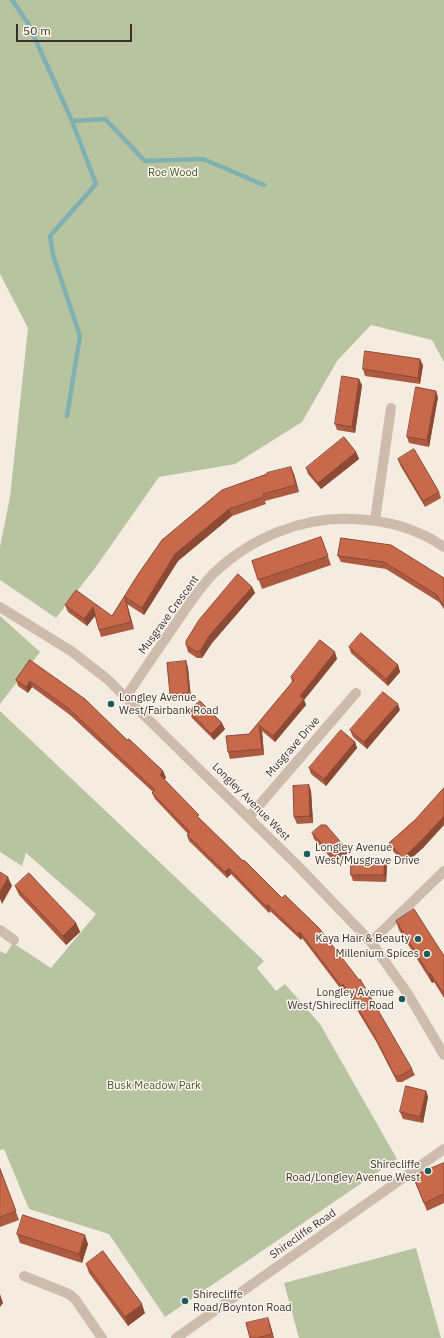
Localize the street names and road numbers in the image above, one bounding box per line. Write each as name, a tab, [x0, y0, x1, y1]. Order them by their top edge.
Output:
street label: Musgrave Crescent	[136, 573, 202, 657]
street label: Musgrave Drive	[263, 714, 323, 780]
street label: Longley Avenue West	[209, 760, 293, 844]
street label: Shirecliffe Road	[267, 1206, 339, 1262]

